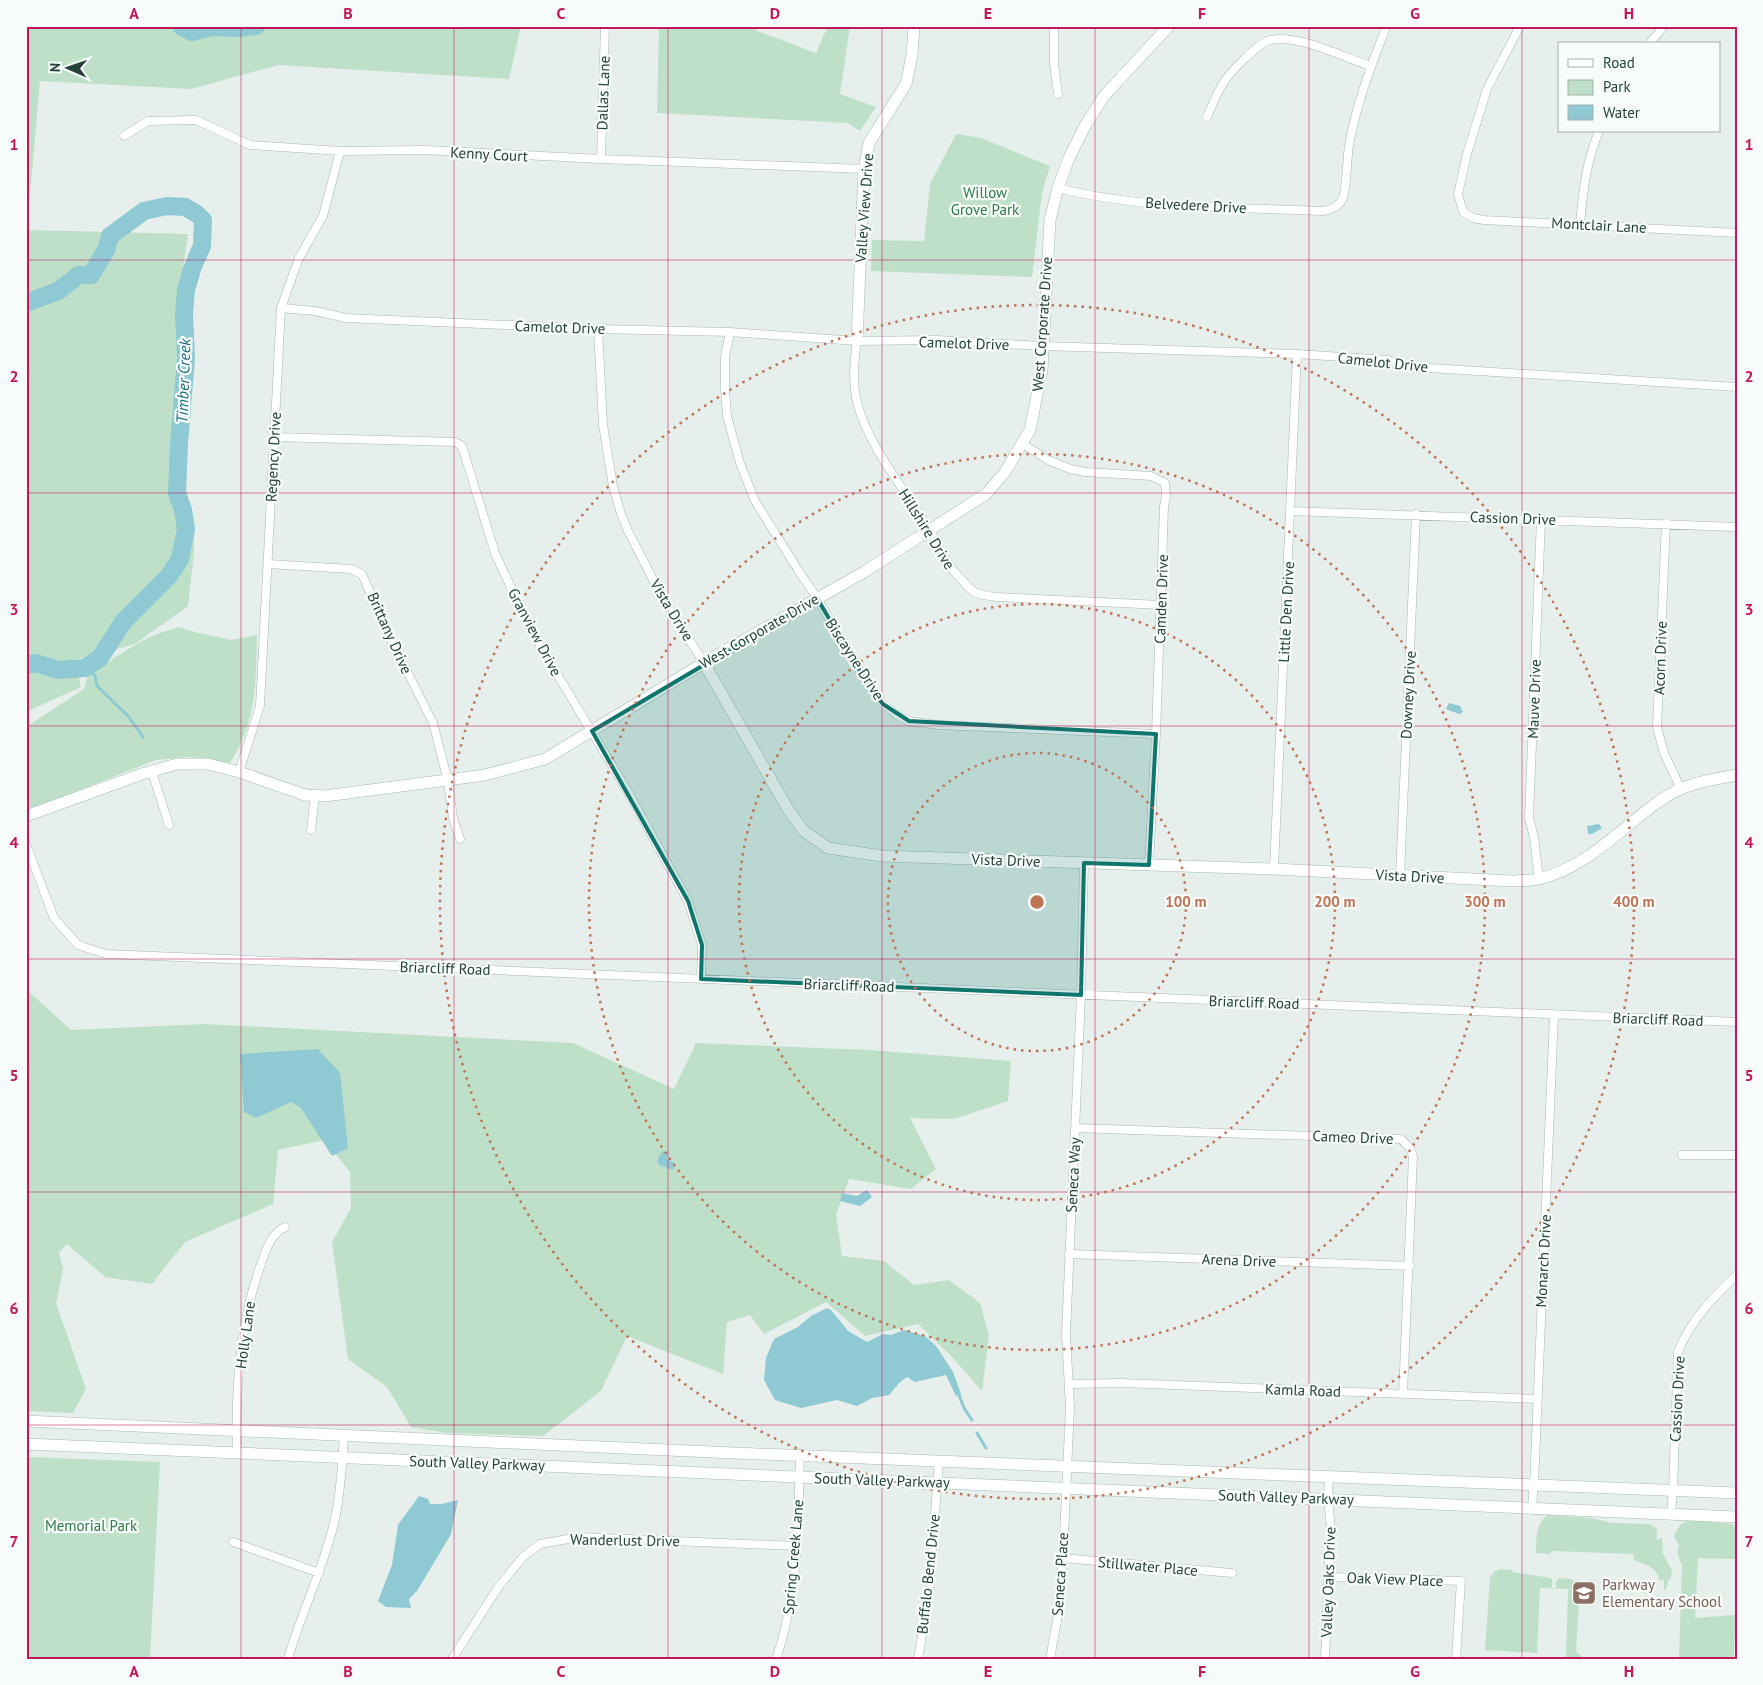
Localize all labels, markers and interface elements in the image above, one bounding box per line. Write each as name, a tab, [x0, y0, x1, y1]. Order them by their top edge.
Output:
text: A	[129, 3, 139, 23]
text: B	[343, 3, 353, 23]
text: C	[557, 3, 566, 23]
text: D	[770, 3, 780, 23]
text: E	[984, 3, 992, 23]
text: F	[1198, 3, 1206, 23]
text: G	[1410, 3, 1420, 23]
text: H	[1624, 3, 1634, 23]
north arrow	[42, 42, 92, 92]
legend	[1558, 42, 1720, 132]
text: Road	[1603, 53, 1635, 72]
street label: Dallas Lane	[592, 55, 614, 131]
text: N	[46, 63, 64, 72]
text: Park	[1603, 77, 1631, 96]
text: Water	[1603, 103, 1640, 122]
text: 1	[9, 134, 19, 154]
text: 1	[1744, 134, 1754, 154]
street label: Kenny Court	[450, 142, 528, 166]
street label: Valley View Drive	[851, 153, 877, 264]
park label: Willow Grove Park	[951, 183, 1020, 219]
street label: Belvedere Drive	[1145, 193, 1247, 217]
street label: Montclair Lane	[1551, 213, 1647, 237]
street label: West Corporate Drive	[1028, 256, 1056, 392]
street label: Camelot Drive	[514, 316, 606, 338]
street label: Camelot Drive	[918, 332, 1010, 354]
water label: Timber Creek	[172, 337, 195, 424]
street label: Camelot Drive	[1337, 348, 1429, 376]
text: 2	[9, 366, 19, 386]
text: 2	[1744, 366, 1754, 386]
street label: Regency Drive	[261, 411, 285, 503]
street label: Hillshire Drive	[895, 485, 959, 573]
street label: Cassion Drive	[1470, 507, 1556, 529]
street label: Camden Drive	[1150, 554, 1172, 644]
street label: Little Den Drive	[1274, 561, 1298, 663]
street label: Vista Drive	[646, 575, 698, 644]
street label: Granview Drive	[504, 585, 566, 679]
street label: Brittany Drive	[363, 589, 417, 677]
street label: West Corporate Drive	[696, 589, 822, 673]
text: 3	[9, 599, 19, 619]
text: 3	[1744, 599, 1754, 619]
street label: Biscayne Drive	[822, 615, 888, 703]
street label: Acorn Drive	[1649, 621, 1671, 695]
street label: Downey Drive	[1396, 650, 1420, 740]
street label: Mauve Drive	[1523, 659, 1545, 739]
text: 4	[9, 832, 19, 852]
text: 4	[1744, 832, 1754, 852]
street label: Vista Drive	[970, 849, 1041, 871]
street label: Vista Drive	[1374, 865, 1445, 887]
text: 100 m	[1165, 892, 1207, 911]
text: 200 m	[1314, 892, 1356, 911]
text: 300 m	[1464, 892, 1506, 911]
text: 400 m	[1613, 892, 1655, 911]
centre of rings	[1028, 893, 1046, 911]
street label: Briarcliff Road	[399, 957, 491, 979]
street label: Briarcliff Road	[803, 974, 895, 996]
street label: Briarcliff Road	[1208, 991, 1300, 1013]
street label: Briarcliff Road	[1612, 1008, 1704, 1030]
text: 5	[9, 1065, 19, 1085]
text: 5	[1744, 1065, 1754, 1085]
street label: Cameo Drive	[1312, 1126, 1394, 1148]
street label: Seneca Way	[1062, 1137, 1084, 1213]
street label: Monarch Drive	[1531, 1214, 1555, 1308]
street label: Arena Drive	[1201, 1249, 1277, 1271]
text: 6	[9, 1298, 19, 1318]
text: 6	[1744, 1298, 1754, 1318]
street label: Holly Lane	[231, 1300, 259, 1370]
street label: Cassion Drive	[1665, 1355, 1689, 1443]
street label: Kamla Road	[1265, 1379, 1341, 1401]
street label: South Valley Parkway	[409, 1451, 545, 1475]
street label: South Valley Parkway	[814, 1468, 950, 1492]
street label: South Valley Parkway	[1218, 1485, 1354, 1509]
street label: Spring Creek Lane	[779, 1499, 807, 1615]
street label: Buffalo Bend Drive	[912, 1513, 944, 1635]
park label: Memorial Park	[45, 1516, 138, 1535]
street label: Valley Oaks Drive	[1317, 1526, 1339, 1639]
street label: Wanderlust Drive	[570, 1530, 680, 1550]
text: 7	[9, 1531, 19, 1551]
text: 7	[1744, 1531, 1754, 1551]
street label: Seneca Place	[1048, 1532, 1072, 1616]
street label: Stillwater Place	[1097, 1552, 1199, 1580]
street label: Oak View Place	[1346, 1568, 1444, 1590]
place label: Parkway Elementary School	[1602, 1575, 1722, 1611]
school or university icon: Parkway Elementary School	[1571, 1580, 1597, 1606]
text: A	[129, 1661, 139, 1681]
text: B	[343, 1661, 353, 1681]
text: C	[557, 1661, 566, 1681]
text: D	[770, 1661, 780, 1681]
text: E	[984, 1661, 992, 1681]
text: F	[1198, 1661, 1206, 1681]
text: G	[1410, 1661, 1420, 1681]
text: H	[1624, 1661, 1634, 1681]

